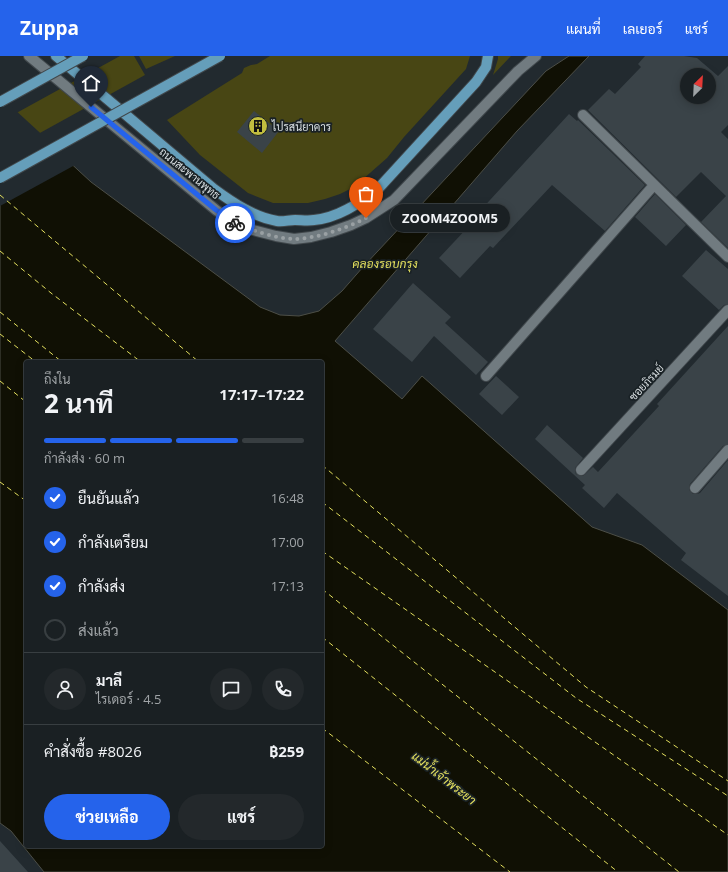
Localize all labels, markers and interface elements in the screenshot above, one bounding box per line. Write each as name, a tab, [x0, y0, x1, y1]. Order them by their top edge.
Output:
text: Zuppa	[20, 15, 79, 41]
text: แผนที่	[566, 19, 601, 38]
text: เลเยอร์	[623, 19, 663, 38]
text: แชร์	[685, 19, 708, 38]
pin	[74, 66, 108, 107]
north arrow	[680, 68, 716, 104]
map controls	[680, 68, 716, 104]
icon: home	[80, 72, 102, 94]
building icon: ไปรสนียาคาร	[247, 115, 269, 137]
place label: ไปรสนียาคาร	[271, 119, 331, 134]
street label: ถนนสะพานพุทธ	[155, 144, 224, 204]
pin	[349, 177, 383, 218]
icon: bag	[355, 183, 377, 205]
courier	[215, 203, 255, 243]
callout: ZOOM4ZOOM5	[390, 204, 510, 232]
text: ZOOM4ZOOM5	[402, 209, 498, 227]
icon: bike	[224, 212, 246, 234]
water label: คลองรอบกรุง	[352, 255, 418, 273]
street label: ซอยภิรมย์	[625, 361, 667, 403]
text: ถึงใน	[44, 370, 71, 388]
text: 17:17–17:22	[219, 384, 304, 404]
text: 2 นาที	[44, 385, 113, 421]
text: กำลังส่ง · 60 m	[44, 449, 125, 467]
icon: check	[44, 487, 66, 509]
text: ยืนยันแล้ว	[78, 488, 139, 508]
text: 16:48	[271, 489, 304, 507]
icon: check	[44, 531, 66, 553]
text: กำลังเตรียม	[78, 532, 148, 552]
text: 17:00	[271, 533, 304, 551]
icon: check	[44, 575, 66, 597]
text: กำลังส่ง	[78, 576, 125, 596]
text: 17:13	[271, 577, 304, 595]
text: ส่งแล้ว	[78, 620, 119, 640]
button: person	[44, 668, 86, 710]
button: chat	[210, 668, 252, 710]
button: phone	[262, 668, 304, 710]
text: มาลี	[96, 670, 122, 690]
text: ไรเดอร์ · 4.5	[96, 690, 161, 708]
text: คำสั่งซื้อ #8026	[44, 741, 142, 761]
text: ฿259	[269, 741, 304, 761]
water label: แม่น้ำเจ้าพระยา	[408, 746, 481, 809]
button: ช่วยเหลือ	[44, 794, 170, 840]
button: แชร์	[178, 794, 304, 840]

